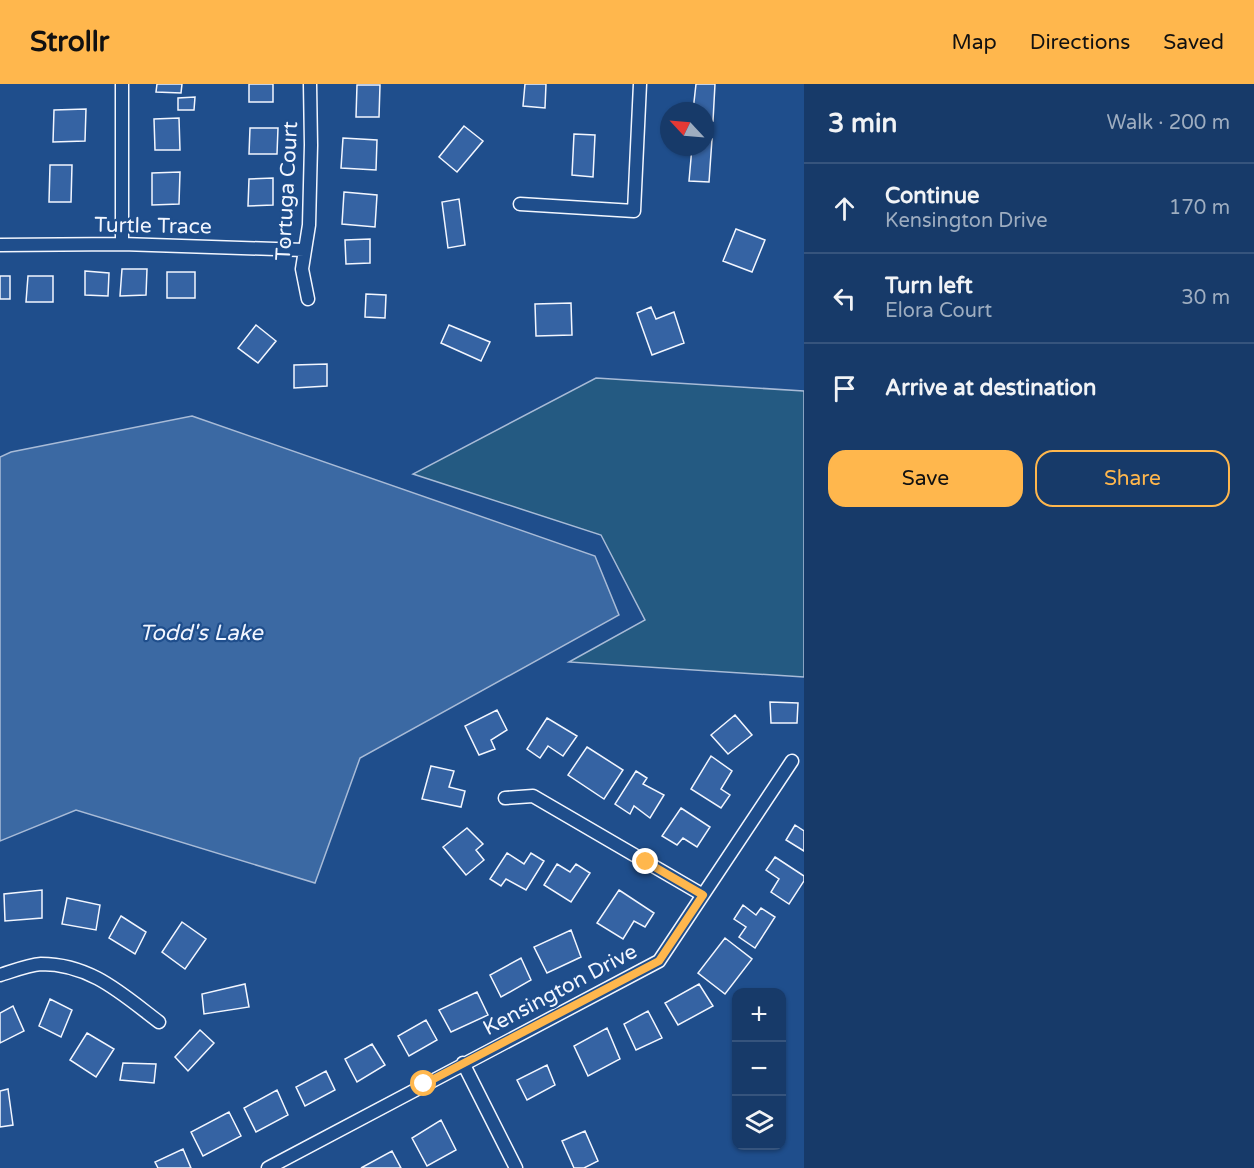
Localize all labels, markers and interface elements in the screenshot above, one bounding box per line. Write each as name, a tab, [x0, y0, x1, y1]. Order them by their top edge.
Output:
text: Strollr	[30, 25, 109, 59]
text: Map	[951, 30, 997, 55]
text: Directions	[1030, 30, 1130, 55]
text: Saved	[1163, 30, 1224, 55]
north arrow	[660, 102, 714, 156]
text: 3 min	[828, 108, 897, 139]
text: Walk · 200 m	[1107, 111, 1230, 135]
street label: Tortuga Court	[271, 121, 303, 261]
text: Continue	[885, 183, 980, 209]
icon: ahead	[828, 192, 861, 225]
text: 170 m	[1169, 196, 1230, 220]
text: Kensington Drive	[885, 209, 1048, 233]
street label: Turtle Trace	[94, 212, 212, 240]
text: Turn left	[885, 273, 973, 299]
icon: left	[828, 282, 861, 315]
text: 30 m	[1181, 286, 1230, 310]
text: Elora Court	[885, 299, 992, 323]
icon: arrive	[828, 372, 861, 405]
text: Arrive at destination	[885, 375, 1096, 401]
button: Save	[828, 450, 1023, 507]
button: Share	[1035, 450, 1230, 507]
water label: Todd's Lake	[139, 620, 264, 646]
route end	[632, 848, 658, 874]
street label: Kensington Drive	[479, 939, 641, 1041]
map controls	[732, 988, 786, 1150]
button: +	[732, 988, 786, 1042]
button: −	[732, 1042, 786, 1096]
route start	[410, 1070, 436, 1096]
button: layers	[732, 1096, 786, 1150]

